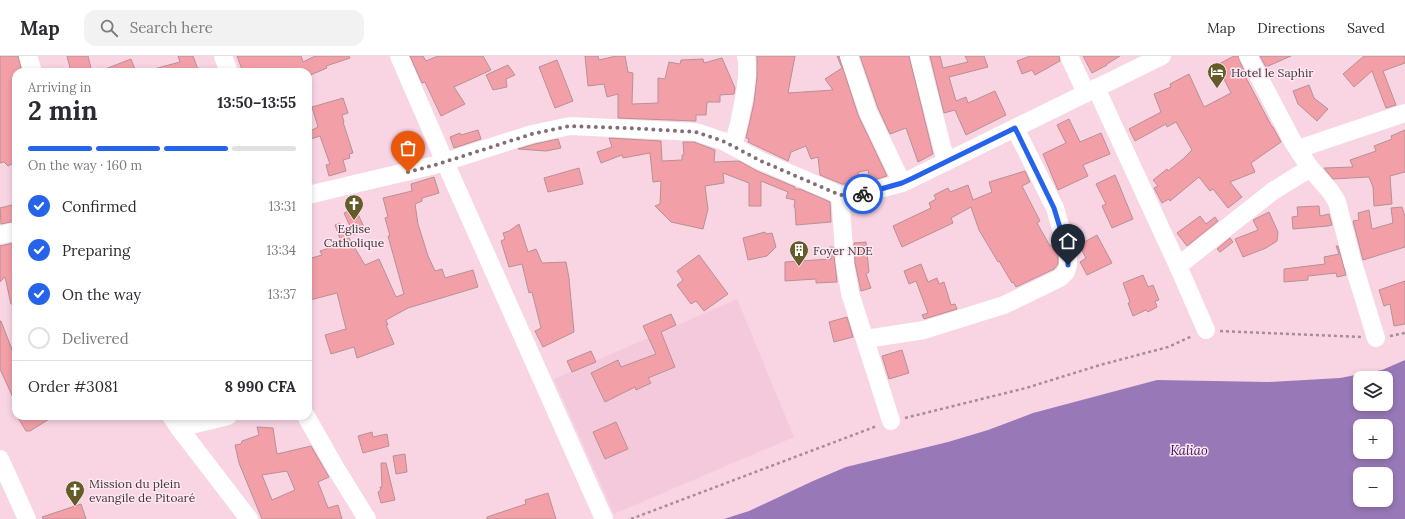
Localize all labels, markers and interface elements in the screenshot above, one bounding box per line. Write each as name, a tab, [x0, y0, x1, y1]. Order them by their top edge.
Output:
search box	[84, 10, 364, 46]
text: Map	[20, 16, 60, 40]
icon: search	[98, 17, 120, 39]
text: Search here	[130, 18, 213, 37]
text: Map	[1207, 19, 1235, 37]
text: Directions	[1257, 19, 1325, 37]
text: Saved	[1347, 19, 1385, 37]
hotel icon: Hotel le Saphir	[1206, 61, 1228, 89]
place label: Hotel le Saphir	[1231, 65, 1314, 80]
text: Arriving in	[28, 79, 91, 96]
text: 13:50–13:55	[217, 93, 296, 112]
text: 2 min	[28, 94, 98, 127]
pin	[391, 131, 425, 172]
icon: bag	[397, 137, 419, 159]
text: On the way · 160 m	[28, 157, 142, 174]
courier	[843, 174, 883, 214]
icon: bike	[852, 183, 874, 205]
church icon: Eglise Catholique	[343, 193, 365, 221]
icon: check	[28, 195, 50, 217]
text: Confirmed	[62, 197, 137, 216]
text: 13:31	[269, 198, 296, 215]
place label: Eglise Catholique	[324, 221, 385, 250]
pin	[1051, 224, 1085, 265]
icon: home	[1057, 230, 1079, 252]
icon: check	[28, 239, 50, 261]
building icon: Foyer NDE	[788, 239, 810, 267]
text: Preparing	[62, 241, 130, 260]
text: 13:34	[266, 242, 296, 259]
place label: Foyer NDE	[813, 243, 873, 258]
icon: check	[28, 283, 50, 305]
text: On the way	[62, 285, 141, 304]
text: 13:37	[268, 286, 296, 303]
text: Delivered	[62, 329, 129, 348]
map controls	[1353, 371, 1393, 507]
button: layers	[1353, 371, 1393, 411]
text: Order #3081	[28, 377, 118, 396]
text: 8 990 CFA	[225, 377, 296, 396]
button: +	[1353, 419, 1393, 459]
water label: Kaliao	[1170, 442, 1208, 459]
button: −	[1353, 467, 1393, 507]
place label: Mission du plein evangile de Pitoaré	[89, 476, 196, 505]
church icon: Mission du plein evangile de Pitoaré	[64, 479, 86, 507]

